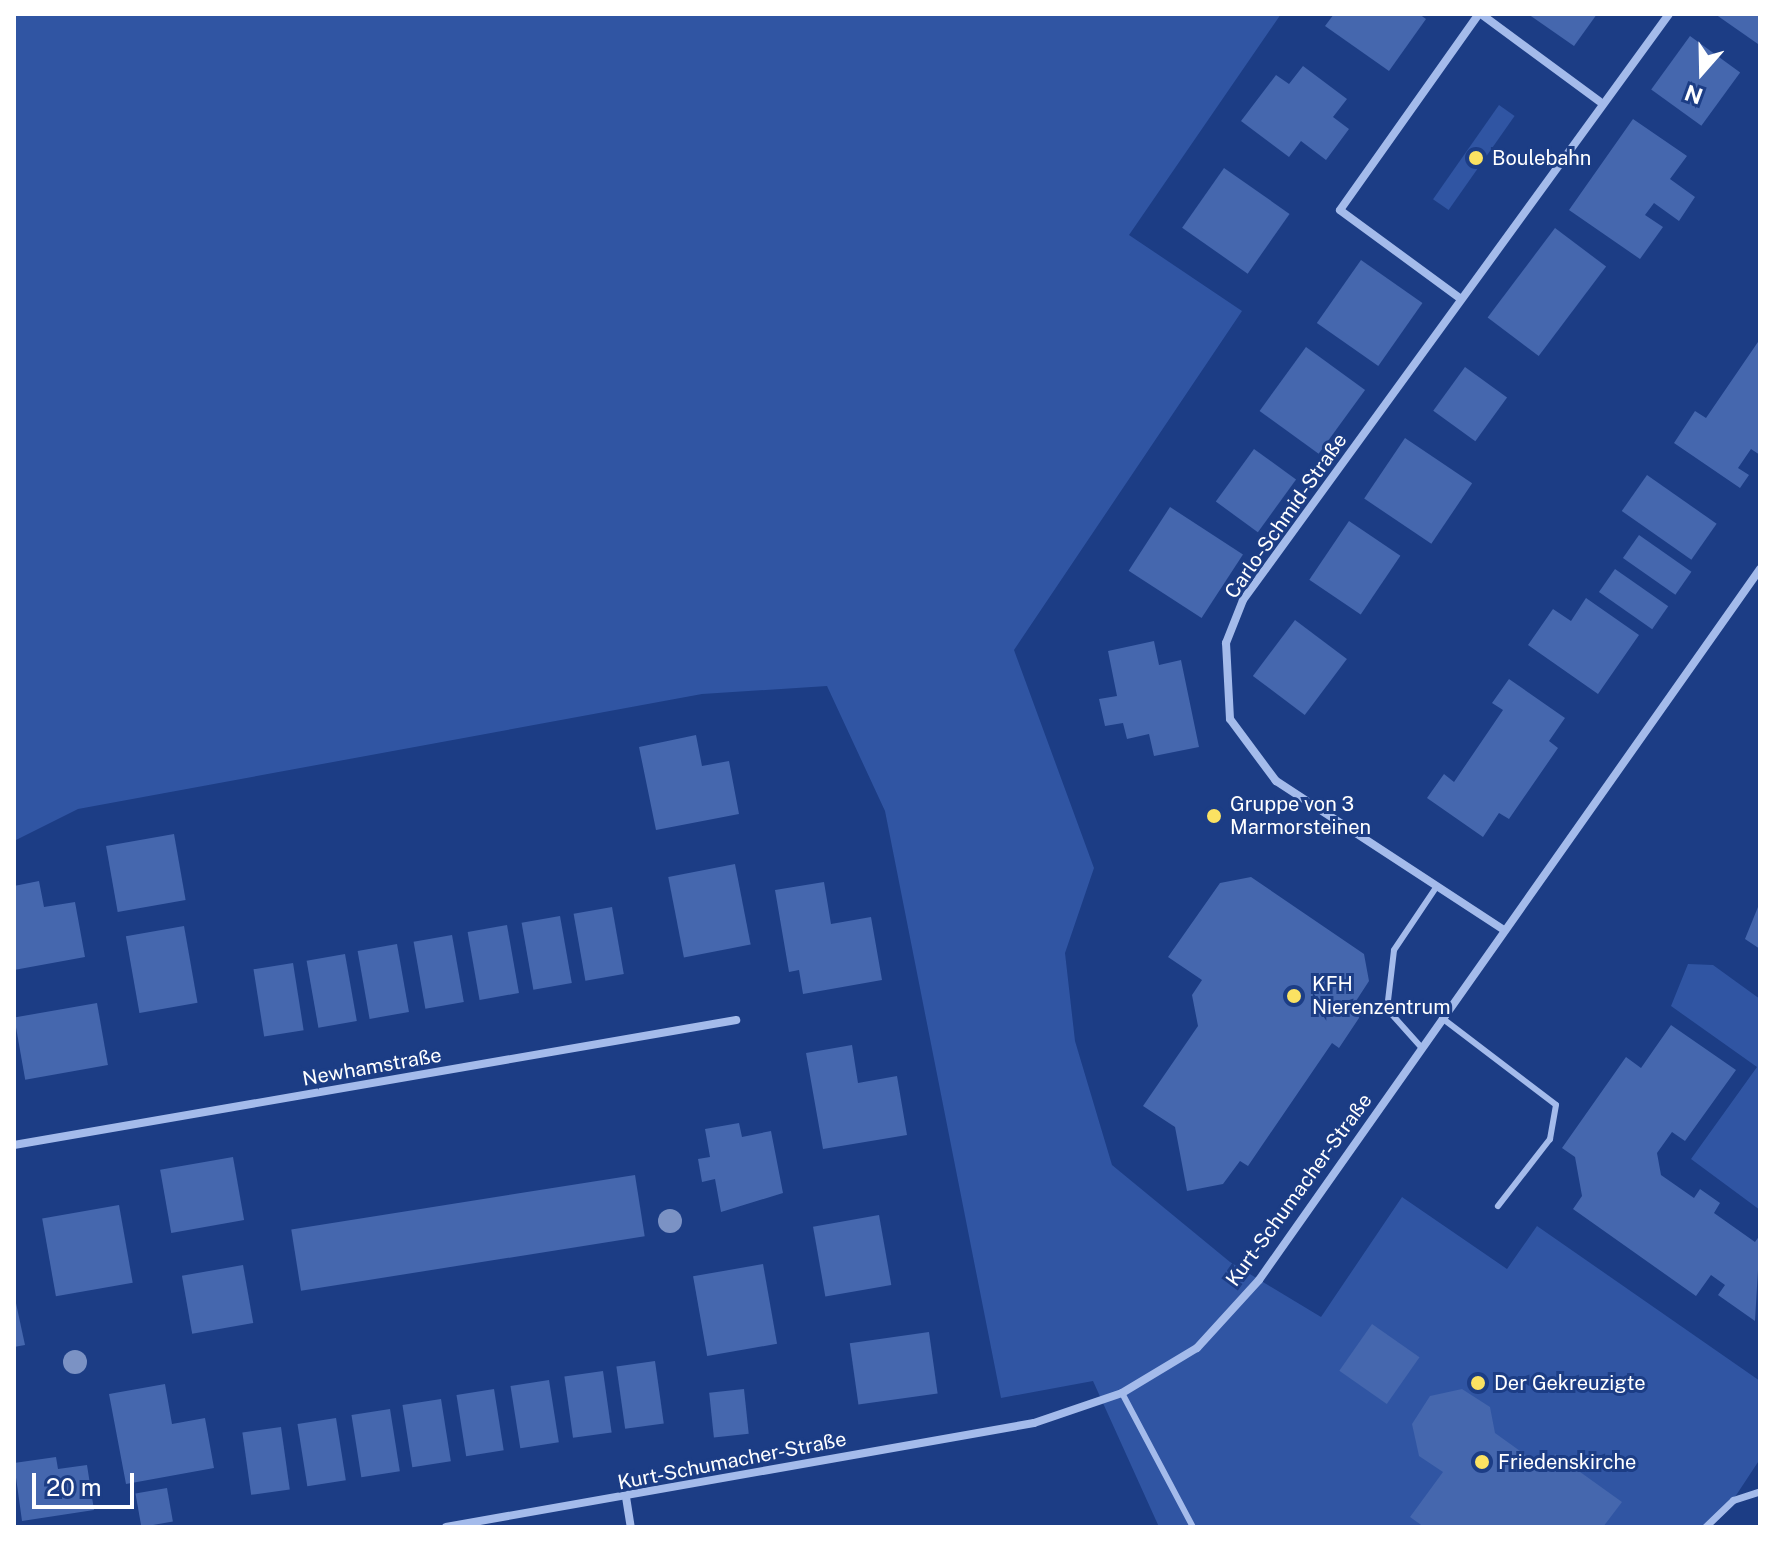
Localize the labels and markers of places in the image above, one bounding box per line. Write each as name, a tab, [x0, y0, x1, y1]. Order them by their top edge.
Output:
place label: Boulebahn	[1492, 146, 1591, 170]
marker: Boulebahn	[1467, 149, 1485, 167]
place label: Gruppe von 3 Marmorsteinen	[1230, 792, 1371, 839]
marker: Gruppe von 3 Marmorsteinen	[1205, 807, 1223, 825]
place label: KFH Nierenzentrum	[1312, 972, 1450, 1019]
marker: KFH Nierenzentrum	[1283, 985, 1305, 1007]
place label: Der Gekreuzigte	[1494, 1371, 1646, 1395]
marker: Der Gekreuzigte	[1469, 1374, 1487, 1392]
place label: Friedenskirche	[1498, 1450, 1636, 1474]
marker: Friedenskirche	[1473, 1453, 1491, 1471]

